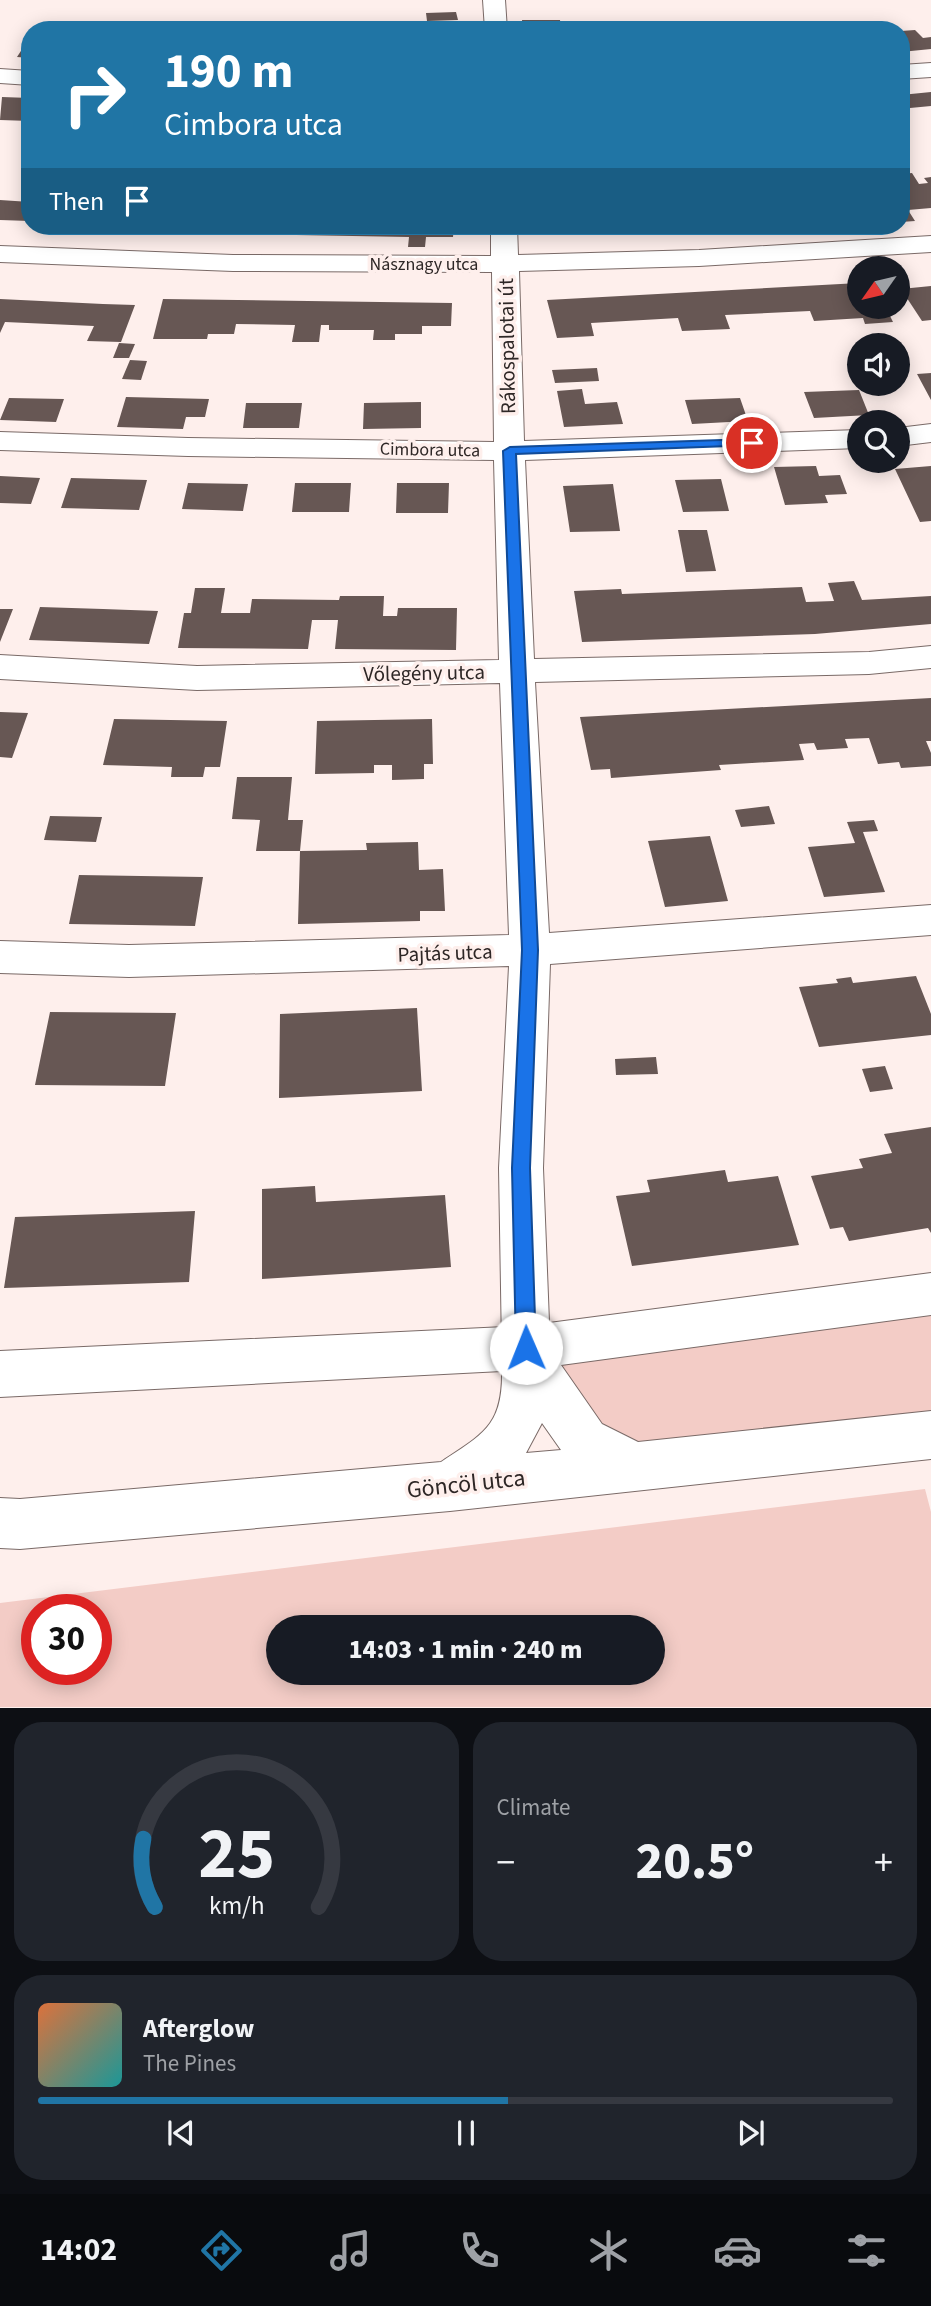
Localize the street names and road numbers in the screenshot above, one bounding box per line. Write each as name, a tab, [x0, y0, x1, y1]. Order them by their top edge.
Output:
street label: Násznagy utca	[370, 252, 478, 277]
street label: Rákospalotai út	[491, 278, 523, 414]
street label: Cimbora utca	[380, 437, 480, 463]
street label: Vőlegény utca	[363, 657, 485, 689]
street label: Pajtás utca	[397, 936, 493, 970]
street label: Göncöl utca	[405, 1460, 527, 1508]

